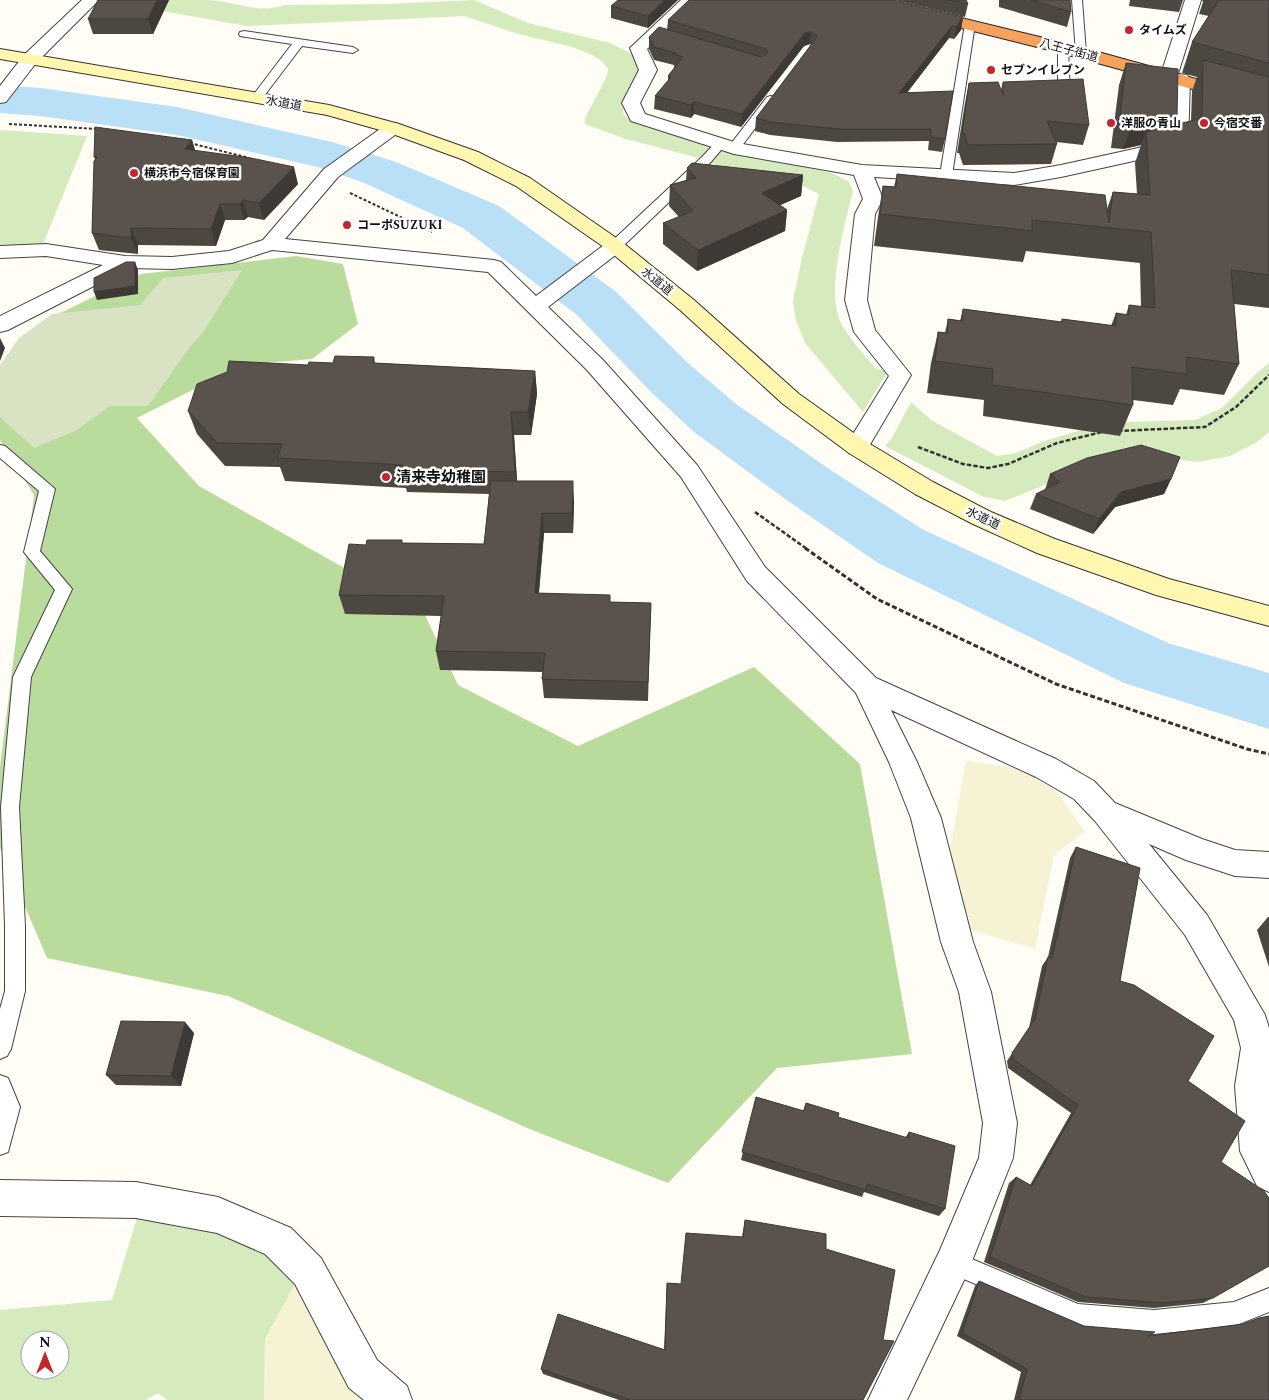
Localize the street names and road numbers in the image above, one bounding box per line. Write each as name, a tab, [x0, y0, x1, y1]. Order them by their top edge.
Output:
street label: 八王子街道	[1037, 34, 1100, 67]
street label: 水道道	[265, 91, 303, 116]
street label: 水道道	[637, 263, 677, 300]
street label: 水道道	[962, 502, 1003, 535]

